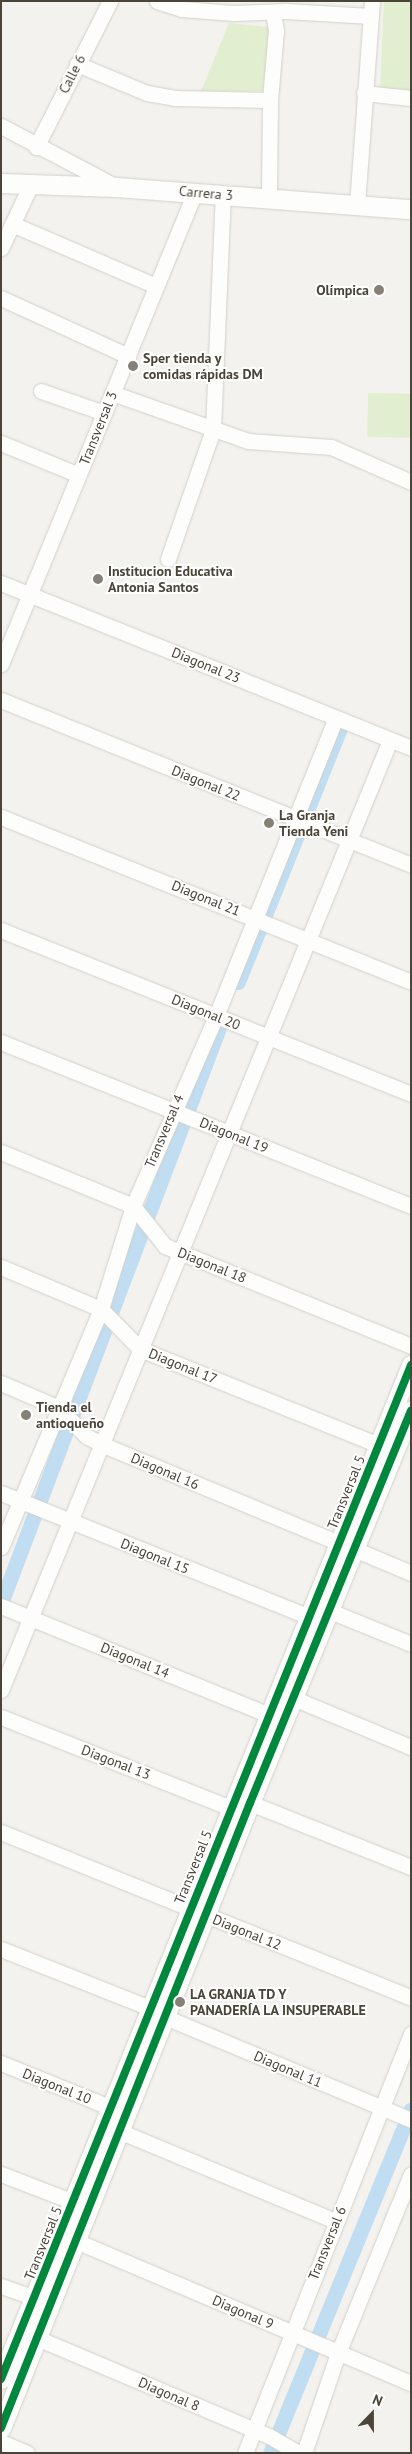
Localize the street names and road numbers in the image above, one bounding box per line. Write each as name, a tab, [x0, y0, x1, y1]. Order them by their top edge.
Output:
street label: Calle 6	[55, 52, 89, 96]
street label: Carrera 3	[178, 182, 234, 204]
street label: Transversal 3	[76, 389, 120, 467]
street label: Diagonal 23	[169, 644, 243, 686]
street label: Diagonal 22	[169, 762, 243, 804]
street label: Diagonal 21	[169, 877, 243, 919]
street label: Diagonal 20	[169, 991, 243, 1033]
street label: Transversal 4	[141, 1092, 187, 1170]
street label: Diagonal 19	[197, 1114, 271, 1156]
street label: Diagonal 18	[175, 1244, 249, 1286]
street label: Diagonal 17	[146, 1345, 220, 1387]
street label: Diagonal 16	[128, 1449, 202, 1493]
street label: Transversal 5	[324, 1453, 368, 1531]
street label: Diagonal 15	[118, 1535, 192, 1577]
street label: Diagonal 14	[98, 1639, 172, 1681]
street label: Diagonal 13	[79, 1741, 153, 1783]
street label: Transversal 5	[171, 1828, 215, 1906]
street label: Diagonal 12	[210, 1911, 284, 1953]
street label: Diagonal 11	[251, 2047, 325, 2091]
street label: Diagonal 10	[20, 2065, 94, 2107]
street label: Transversal 5	[21, 2204, 65, 2282]
street label: Transversal 6	[305, 2204, 349, 2282]
street label: Diagonal 9	[210, 2292, 276, 2332]
street label: Diagonal 8	[136, 2374, 202, 2414]

